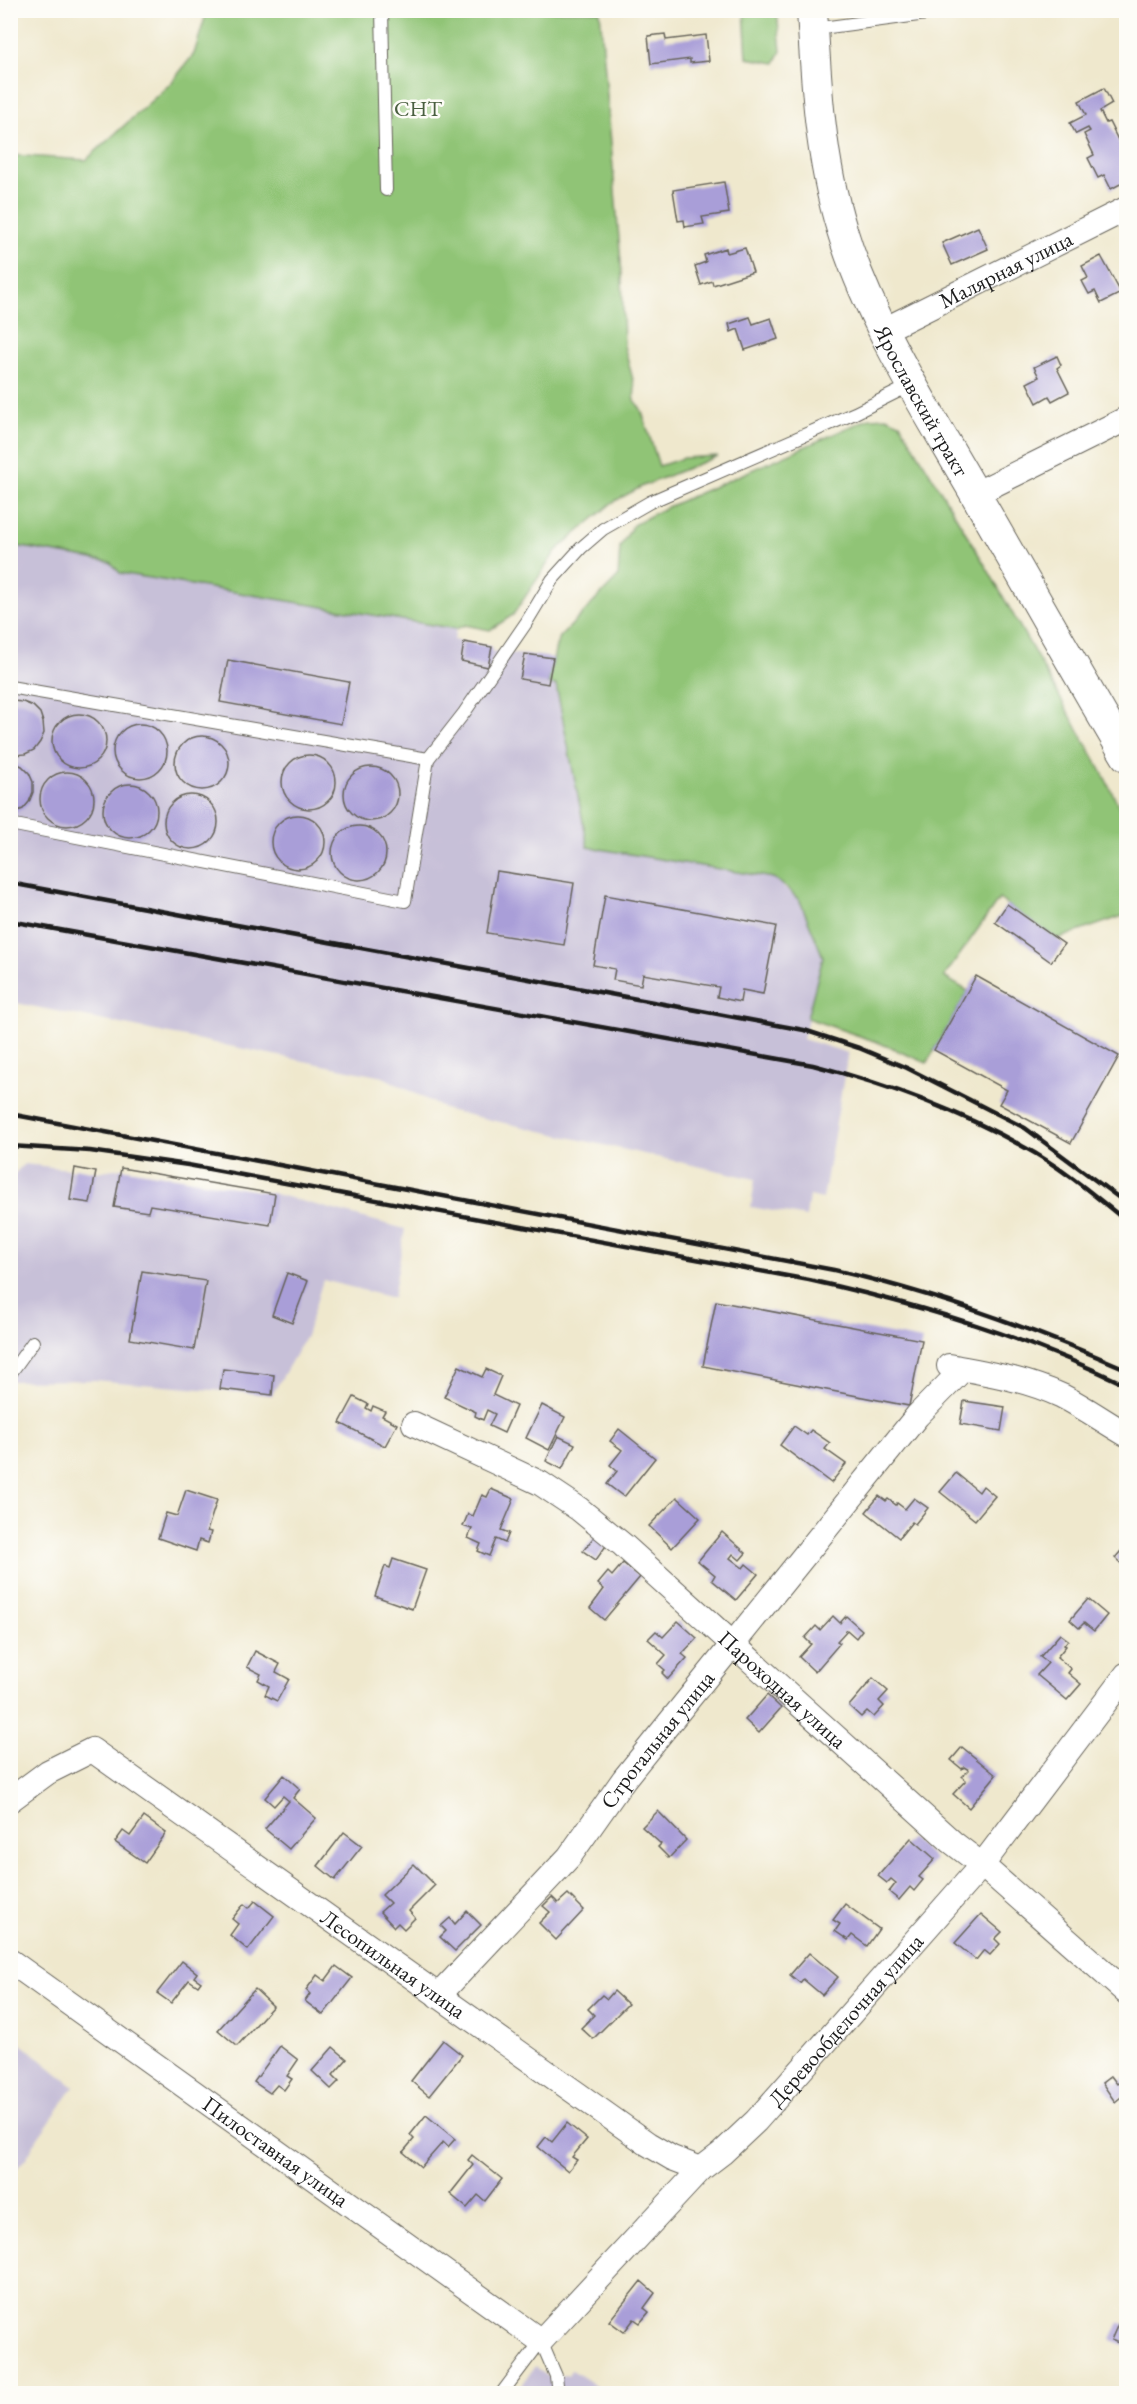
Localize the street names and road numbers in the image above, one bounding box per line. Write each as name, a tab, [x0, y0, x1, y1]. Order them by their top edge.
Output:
street label: Малярная улица	[934, 223, 1078, 315]
street label: Ярославский тракт	[867, 319, 976, 481]
street label: Пароходная улица	[712, 1624, 853, 1755]
street label: Строгальная улица	[593, 1664, 721, 1814]
street label: Лесопильная улица	[315, 1902, 472, 2025]
street label: Деревообделочная улица	[761, 1927, 929, 2112]
street label: Пилоставная улица	[197, 2089, 355, 2214]

